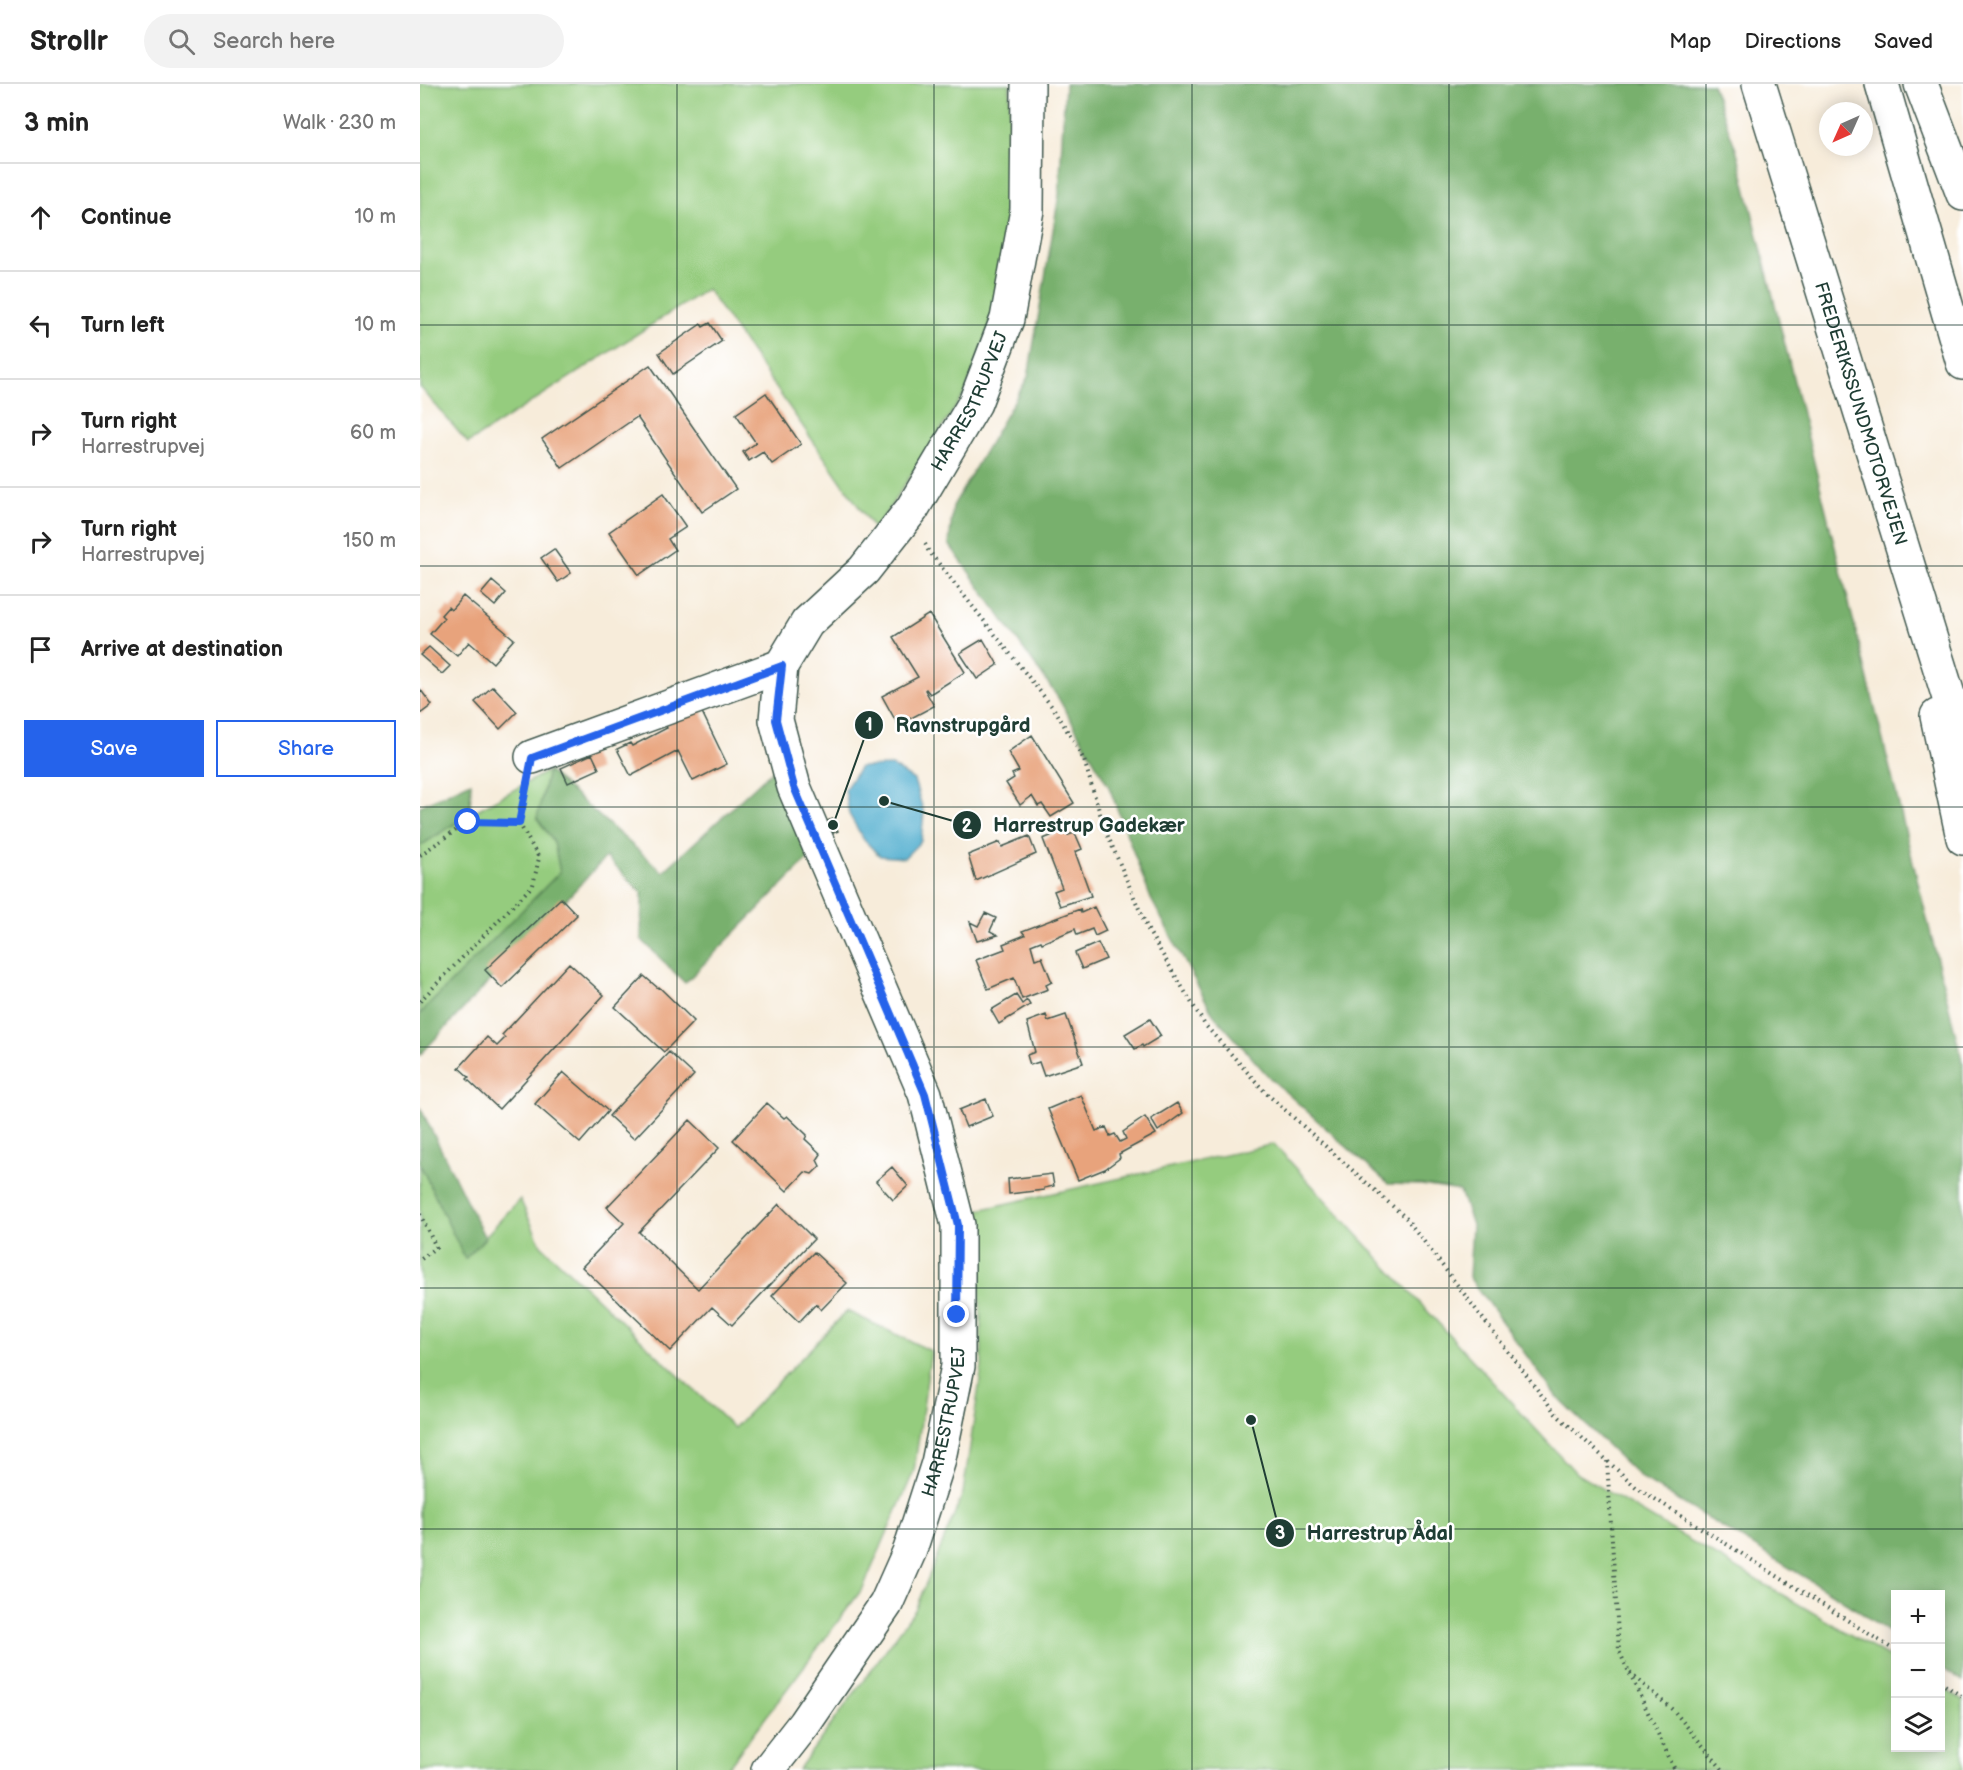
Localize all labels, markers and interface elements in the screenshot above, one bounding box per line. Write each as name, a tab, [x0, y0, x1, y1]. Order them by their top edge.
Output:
search box	[144, 14, 564, 68]
text: Strollr	[30, 25, 108, 58]
icon: search	[165, 25, 198, 58]
text: Search here	[213, 28, 335, 55]
text: Map	[1669, 29, 1712, 54]
text: Directions	[1745, 29, 1841, 54]
text: Saved	[1874, 29, 1933, 54]
north arrow	[1819, 102, 1873, 156]
text: 3 min	[24, 108, 89, 139]
text: Walk · 230 m	[283, 111, 396, 135]
icon: ahead	[24, 201, 57, 234]
text: Continue	[81, 204, 171, 231]
text: 10 m	[355, 205, 396, 229]
street label: FREDERIKSSUNDMOTORVEJEN	[1810, 279, 1912, 548]
icon: left	[24, 309, 57, 342]
text: Turn left	[81, 312, 165, 339]
text: 10 m	[355, 313, 396, 337]
street label: HARRESTRUPVEJ	[926, 328, 1012, 475]
text: Turn right	[81, 408, 177, 435]
icon: right	[24, 417, 57, 450]
text: 60 m	[350, 421, 396, 445]
text: Harrestrupvej	[81, 435, 205, 459]
text: Turn right	[81, 516, 177, 543]
icon: right	[24, 525, 57, 558]
text: 150 m	[343, 529, 396, 553]
text: Harrestrupvej	[81, 543, 205, 567]
icon: arrive	[24, 633, 57, 666]
text: Arrive at destination	[81, 636, 283, 663]
callout: Ravnstrupgård	[854, 706, 1043, 744]
text: Ravnstrupgård	[895, 714, 1031, 738]
text: 1	[865, 715, 873, 736]
button: Save	[24, 720, 204, 777]
button: Share	[216, 720, 396, 777]
callout: Harrestrup Gadekær	[952, 806, 1197, 844]
route start	[454, 808, 480, 834]
text: Harrestrup Gadekær	[993, 814, 1186, 838]
text: 2	[962, 816, 973, 837]
route end	[943, 1301, 969, 1327]
street label: HARRESTRUPVEJ	[917, 1346, 969, 1499]
callout: Harrestrup Ådal	[1265, 1514, 1465, 1552]
text: Harrestrup Ådal	[1307, 1519, 1453, 1546]
text: 3	[1275, 1523, 1285, 1544]
map controls	[1891, 1590, 1945, 1752]
button: +	[1891, 1590, 1945, 1644]
button: −	[1891, 1644, 1945, 1698]
button: layers	[1891, 1698, 1945, 1752]

